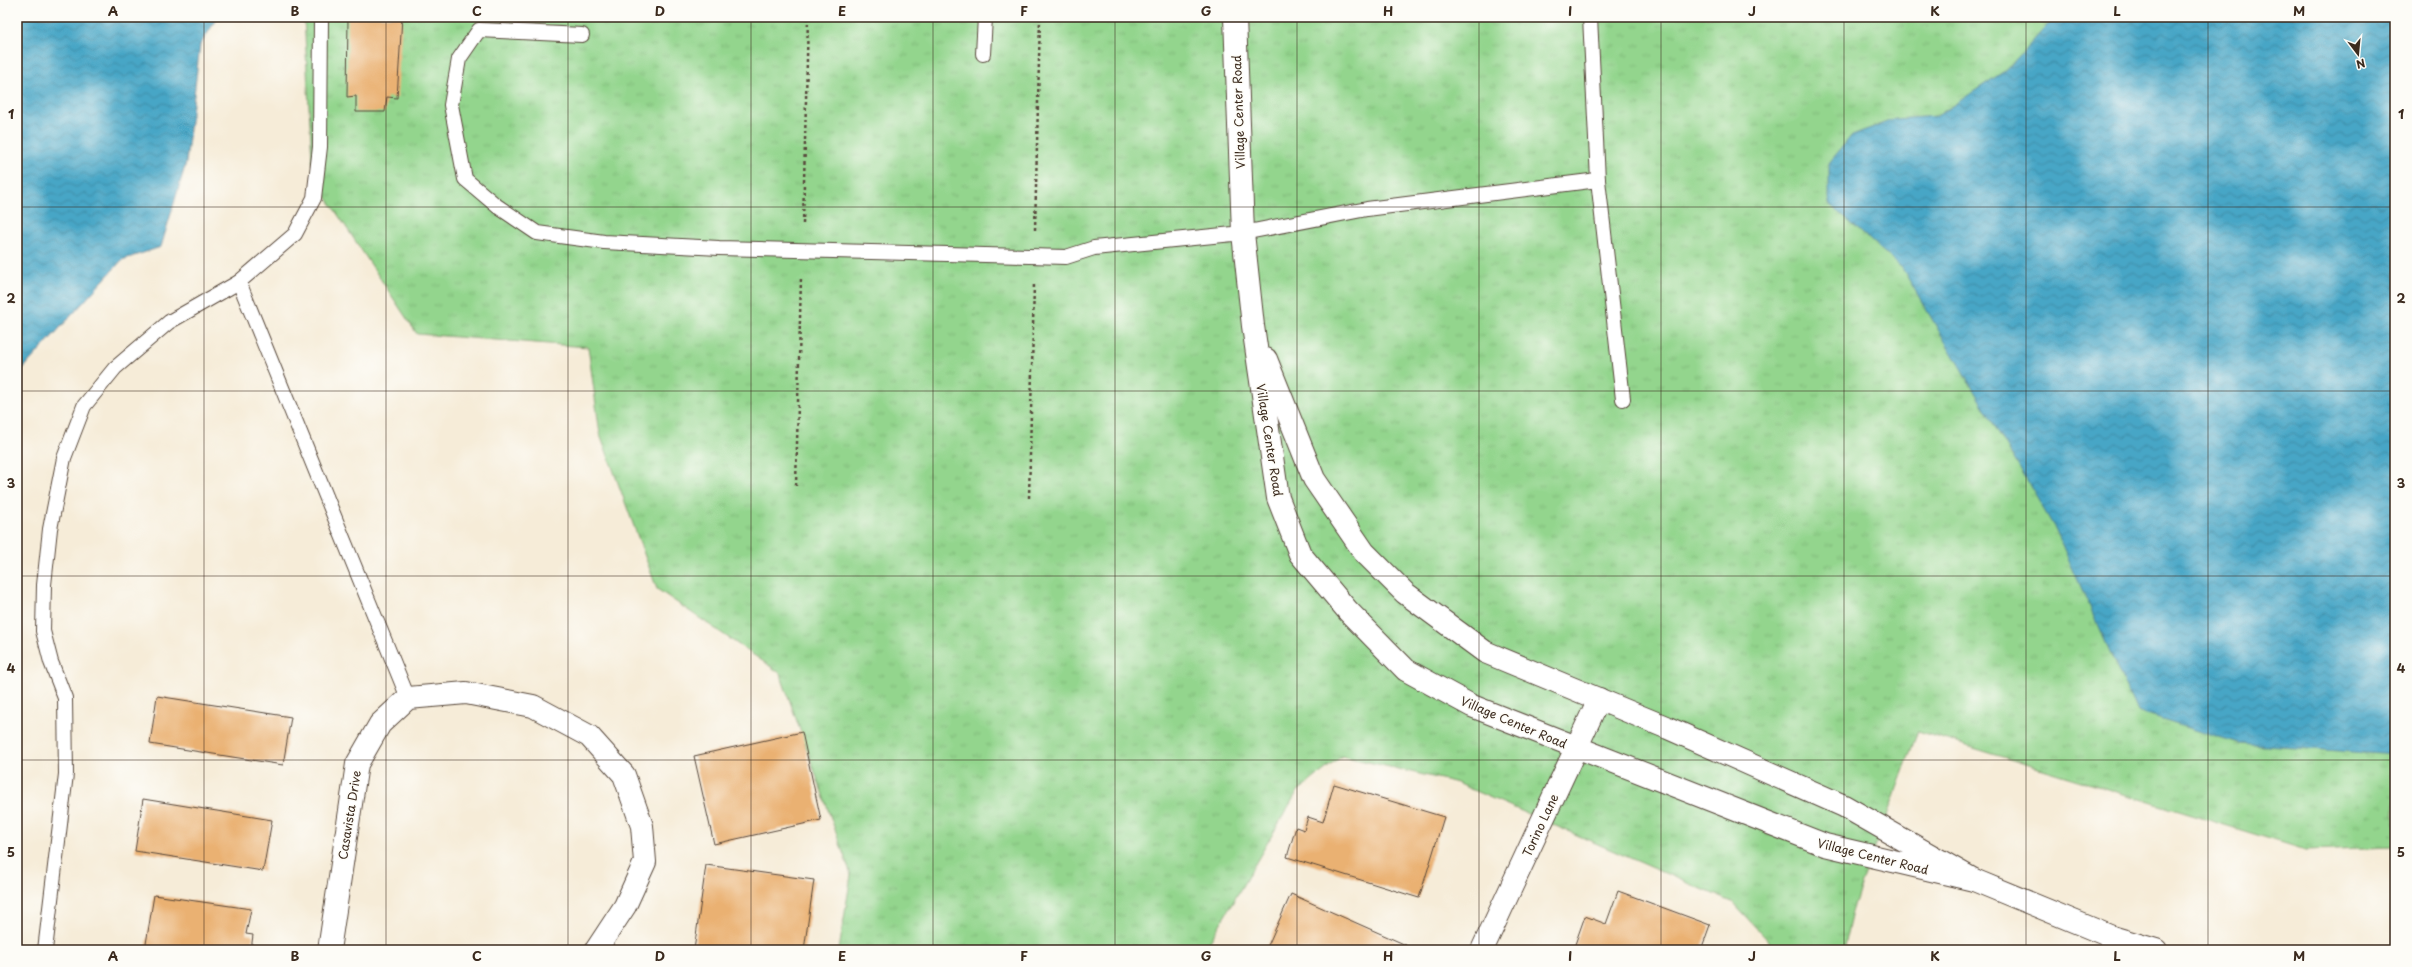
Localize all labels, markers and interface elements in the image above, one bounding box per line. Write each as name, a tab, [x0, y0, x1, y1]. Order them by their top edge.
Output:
text: A	[108, 1, 118, 20]
text: B	[291, 1, 300, 20]
text: C	[472, 1, 482, 20]
text: D	[655, 1, 665, 20]
text: E	[838, 1, 846, 20]
text: F	[1020, 1, 1028, 20]
text: G	[1201, 1, 1211, 20]
text: H	[1383, 1, 1393, 20]
text: I	[1568, 1, 1572, 20]
text: J	[1748, 1, 1756, 20]
text: K	[1930, 1, 1940, 20]
text: L	[2113, 1, 2121, 20]
text: M	[2293, 1, 2305, 20]
north arrow	[2338, 34, 2378, 74]
street label: Village Center Road	[1227, 55, 1249, 169]
text: N	[2354, 55, 2367, 74]
text: 1	[8, 104, 14, 123]
text: 1	[2398, 104, 2404, 123]
text: 2	[6, 288, 16, 307]
text: 2	[2396, 288, 2406, 307]
street label: Village Center Road	[1252, 382, 1288, 498]
text: 3	[7, 473, 16, 492]
text: 3	[2397, 473, 2406, 492]
text: 4	[7, 658, 16, 677]
text: 4	[2397, 658, 2406, 677]
street label: Village Center Road	[1458, 691, 1570, 753]
street label: Casavista Drive	[333, 769, 365, 861]
street label: Torino Lane	[1517, 790, 1563, 860]
street label: Village Center Road	[1816, 833, 1930, 879]
text: 5	[7, 842, 15, 861]
text: 5	[2397, 842, 2405, 861]
text: A	[108, 946, 118, 965]
text: B	[291, 946, 300, 965]
text: C	[472, 946, 482, 965]
text: D	[655, 946, 665, 965]
text: E	[838, 946, 846, 965]
text: F	[1020, 946, 1028, 965]
text: G	[1201, 946, 1211, 965]
text: H	[1383, 946, 1393, 965]
text: I	[1568, 946, 1572, 965]
text: J	[1748, 946, 1756, 965]
text: K	[1930, 946, 1940, 965]
text: L	[2113, 946, 2121, 965]
text: M	[2293, 946, 2305, 965]

